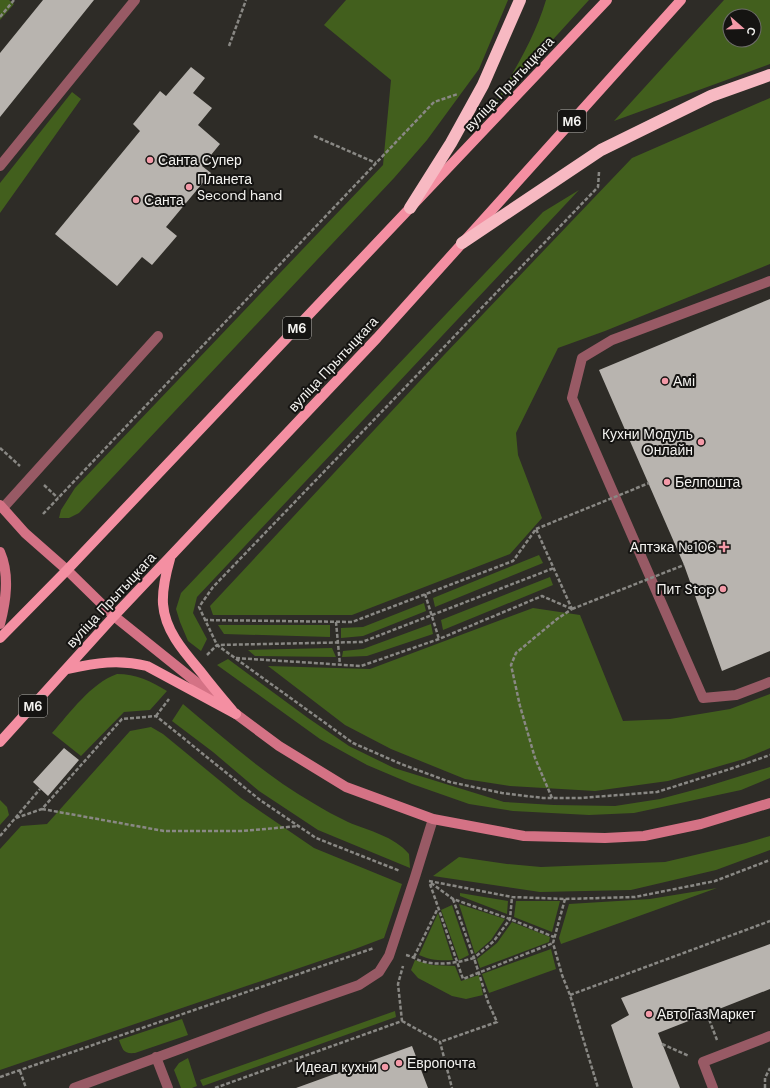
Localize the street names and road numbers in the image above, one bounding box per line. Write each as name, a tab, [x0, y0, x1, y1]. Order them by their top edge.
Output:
street label: вуліца Прытыцкага	[460, 32, 558, 135]
road number: М6	[558, 110, 586, 132]
street label: вуліца Прытыцкага	[284, 312, 382, 415]
road number: М6	[283, 317, 311, 339]
street label: вуліца Прытыцкага	[62, 548, 160, 651]
road number: М6	[19, 695, 47, 717]

